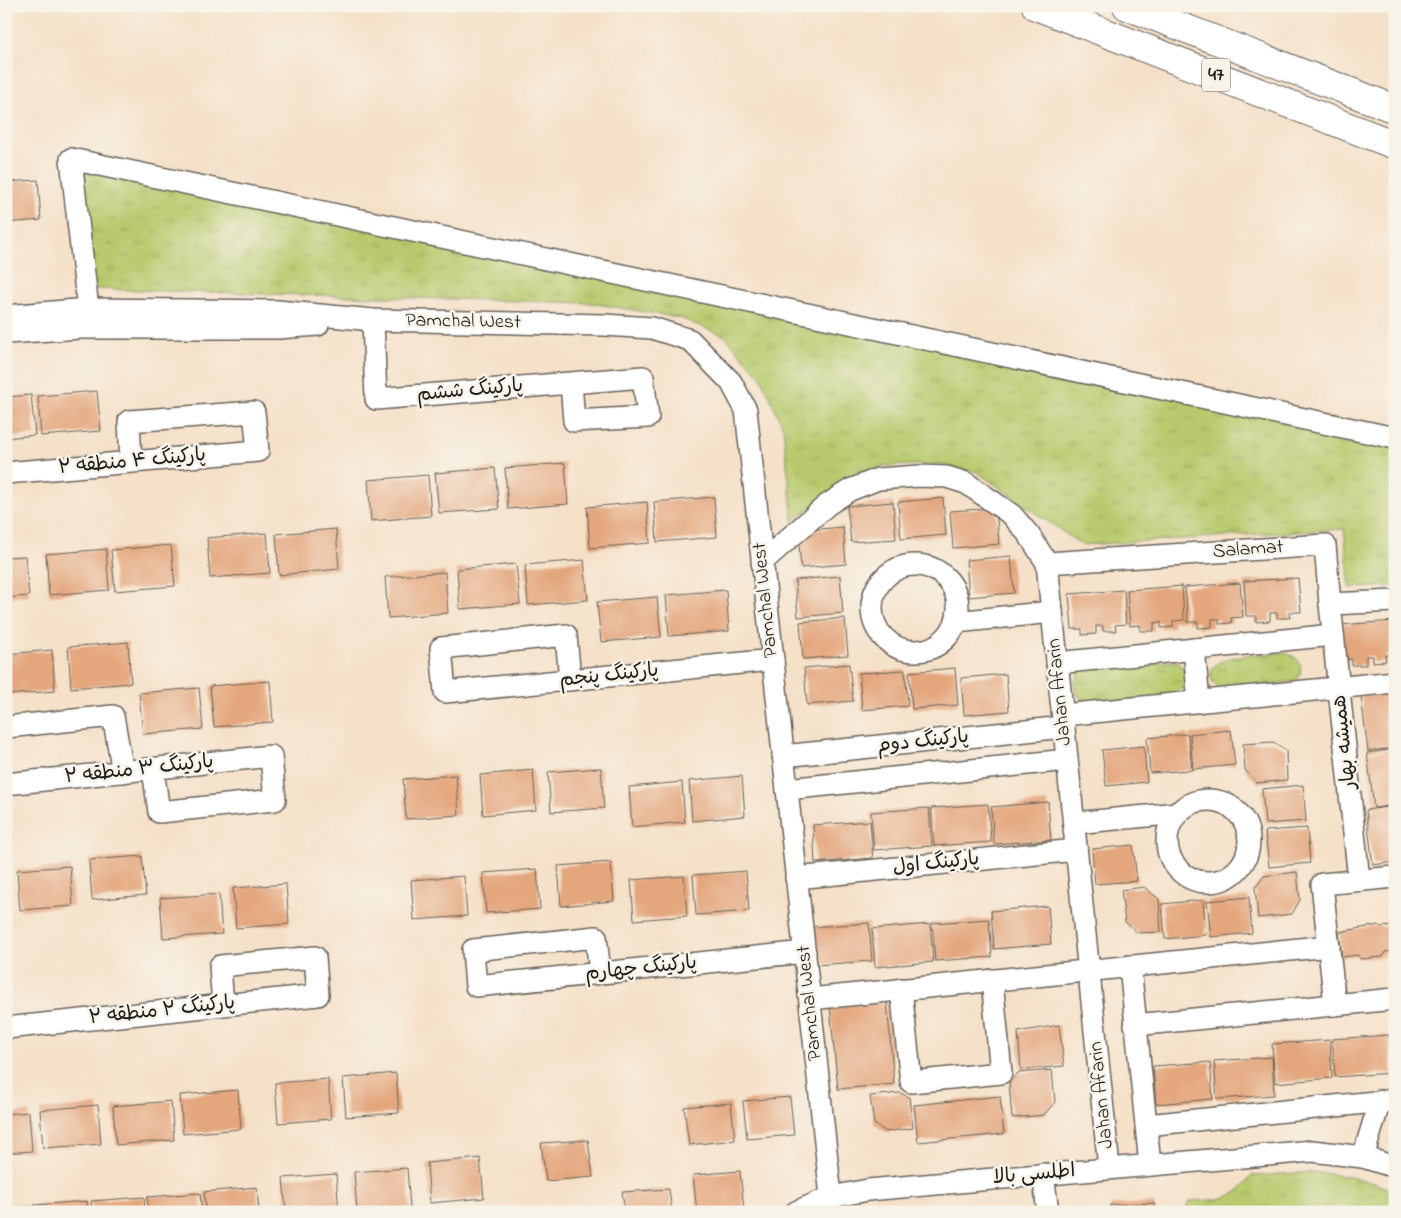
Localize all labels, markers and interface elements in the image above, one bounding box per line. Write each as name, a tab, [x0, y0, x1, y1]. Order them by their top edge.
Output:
road number: 47	[1202, 58, 1230, 92]
street label: Pamchal West	[405, 306, 521, 338]
street label: پارکینگ ششم	[416, 372, 524, 410]
street label: پارکینگ ۴ منطقه ۲	[57, 441, 207, 483]
street label: Salamat	[1212, 533, 1285, 567]
street label: Pamchal West	[746, 541, 786, 659]
street label: Jahan Afarin	[1040, 637, 1080, 747]
street label: پارکینگ پنجم	[558, 656, 660, 696]
street label: همیشه بهار	[1326, 693, 1365, 793]
street label: پارکینگ دوم	[876, 723, 970, 761]
street label: پارکینگ ۳ منطقه ۲	[63, 748, 215, 792]
street label: پارکینگ اول	[891, 845, 981, 883]
street label: Pamchal West	[790, 944, 830, 1062]
street label: پارکینگ چهارم	[584, 949, 698, 989]
street label: پارکینگ ۲ منطقه ۲	[87, 989, 237, 1033]
street label: Jahan Afarin	[1082, 1040, 1122, 1150]
street label: اطلسی بالا	[992, 1157, 1076, 1193]

